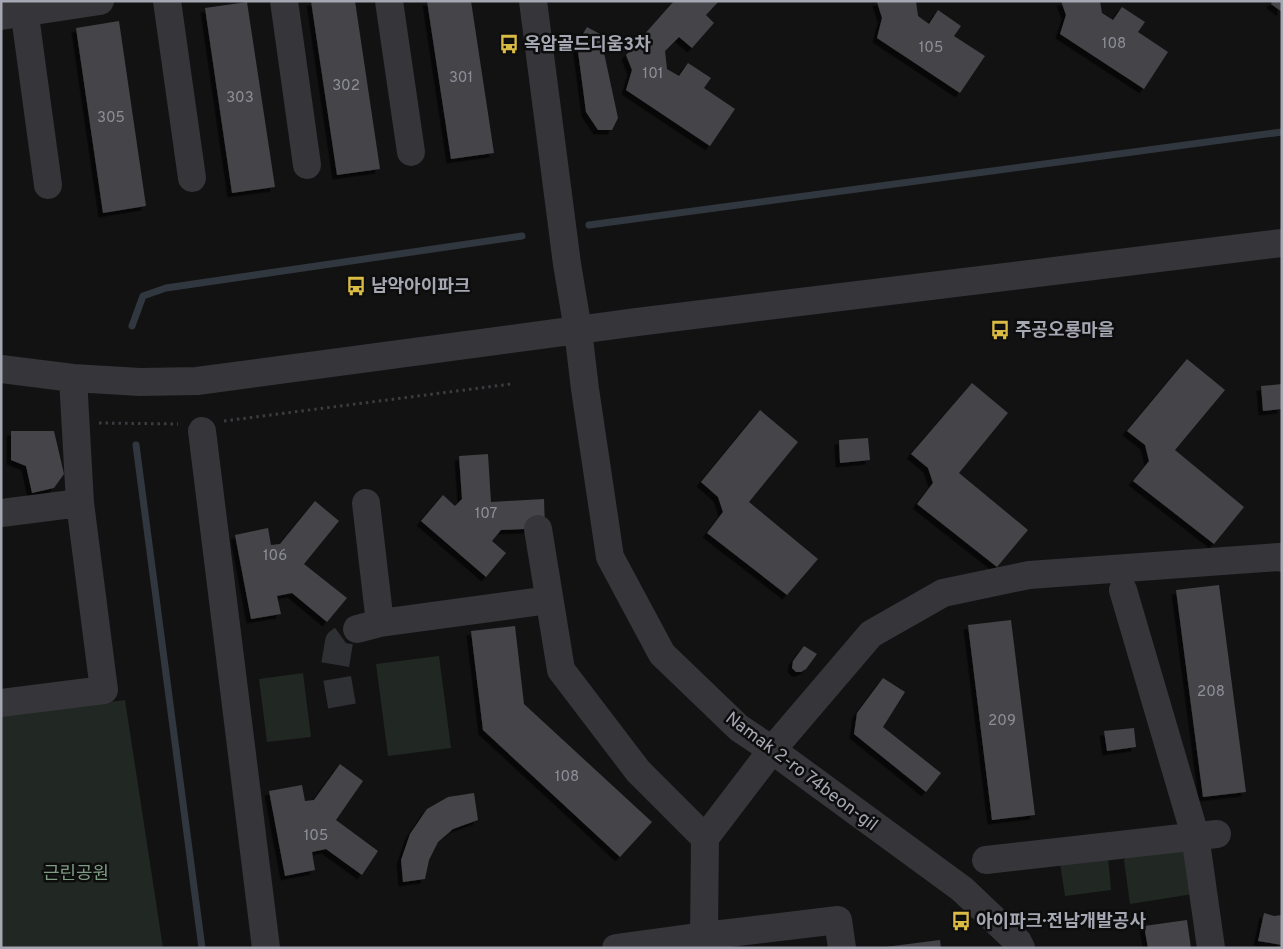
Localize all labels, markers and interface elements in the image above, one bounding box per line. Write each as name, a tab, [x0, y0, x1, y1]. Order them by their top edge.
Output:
bus stop icon: 옥암골드디움3차	[498, 33, 520, 55]
place label: 옥암골드디움3차	[524, 34, 651, 57]
house number: 108	[1102, 35, 1126, 54]
house number: 105	[919, 39, 943, 58]
house number: 101	[643, 65, 663, 84]
house number: 301	[449, 69, 473, 88]
house number: 302	[332, 77, 360, 96]
house number: 303	[226, 89, 254, 108]
house number: 305	[97, 109, 125, 128]
bus stop icon: 남악아이파크	[345, 275, 367, 297]
place label: 남악아이파크	[371, 276, 470, 299]
bus stop icon: 주공오룡마을	[989, 319, 1011, 341]
place label: 주공오룡마을	[1015, 320, 1114, 343]
house number: 107	[475, 505, 497, 524]
house number: 106	[263, 547, 287, 566]
house number: 208	[1197, 683, 1225, 702]
street label: Namak 2-ro 74beon-gil	[720, 707, 882, 837]
house number: 209	[988, 712, 1016, 731]
house number: 108	[555, 768, 579, 787]
house number: 105	[304, 827, 328, 846]
park label: 근린공원	[43, 863, 109, 886]
bus stop icon: 아이파크·전남개발공사	[950, 910, 972, 932]
place label: 아이파크·전남개발공사	[976, 911, 1146, 934]

